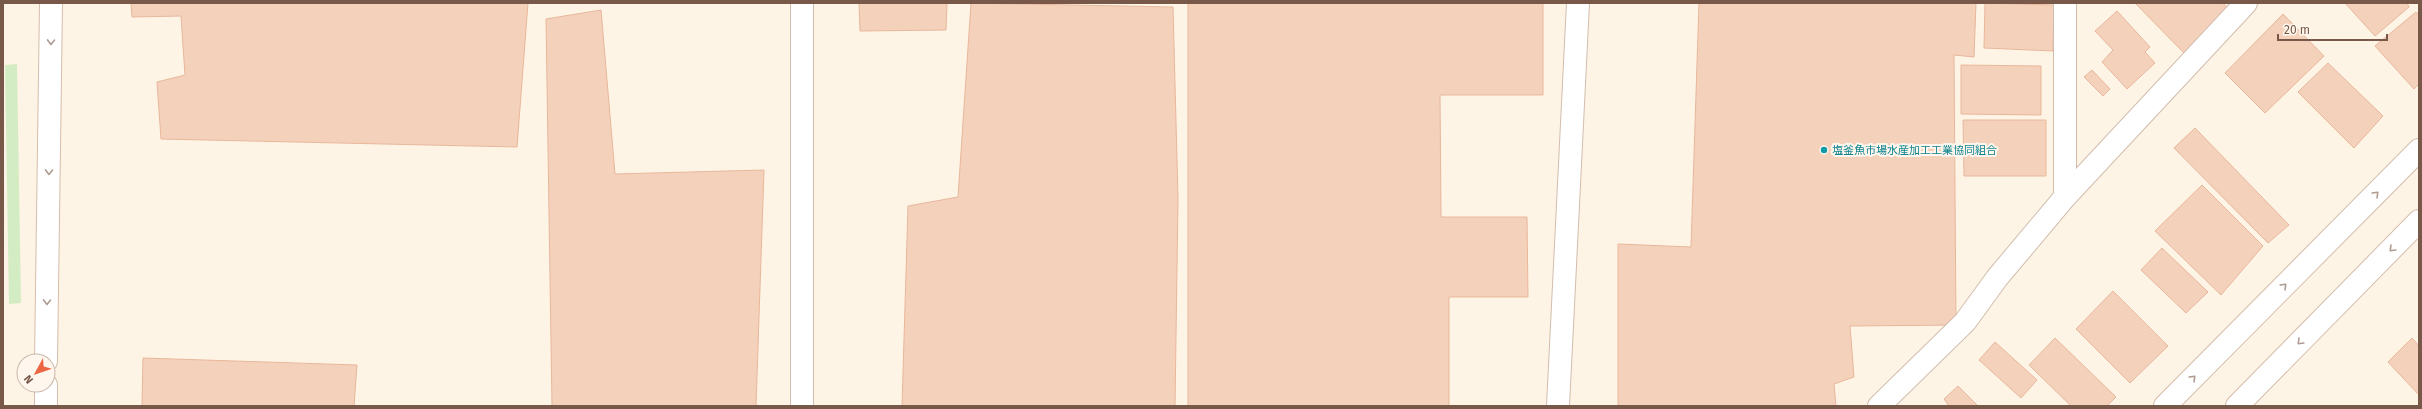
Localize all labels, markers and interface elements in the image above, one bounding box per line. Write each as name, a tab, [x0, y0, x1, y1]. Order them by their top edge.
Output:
scale bar	[2278, 16, 2387, 42]
text: 20 m	[2284, 23, 2310, 37]
one-way arrow	[47, 39, 55, 45]
place label: 塩釜魚市場水産加工工業協同組合	[1832, 144, 1997, 157]
marker: 塩釜魚市場水産加工工業協同組合	[1819, 145, 1829, 155]
one-way arrow	[45, 169, 53, 175]
one-way arrow	[2371, 191, 2379, 199]
one-way arrow	[2389, 244, 2397, 252]
one-way arrow	[2279, 283, 2287, 291]
one-way arrow	[43, 299, 51, 305]
one-way arrow	[2298, 337, 2305, 345]
north arrow	[16, 353, 56, 393]
text: N	[21, 372, 36, 386]
one-way arrow	[2188, 375, 2196, 383]

